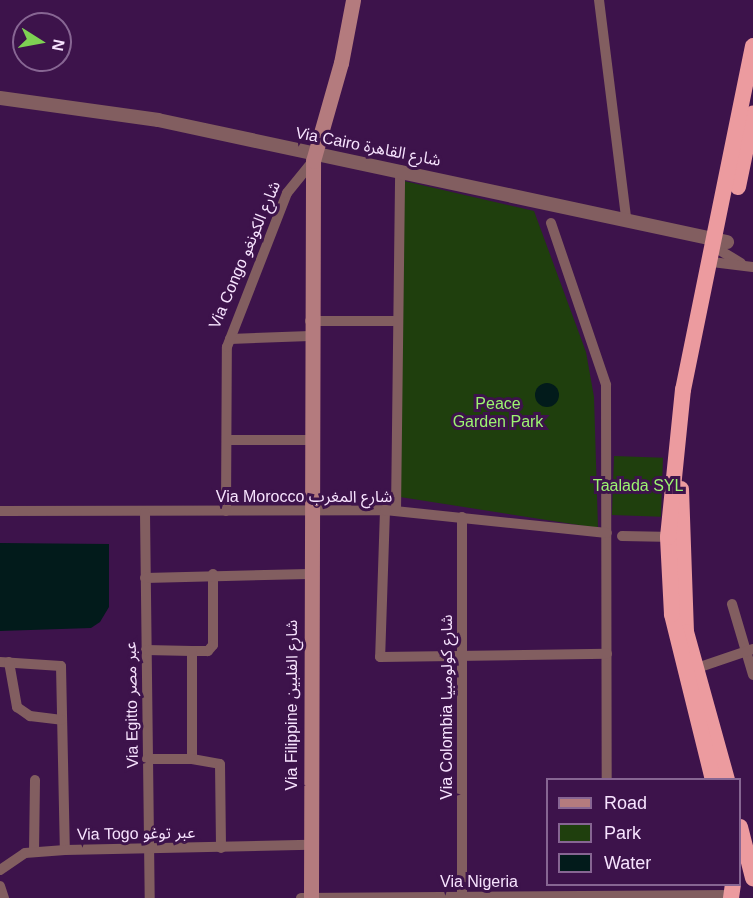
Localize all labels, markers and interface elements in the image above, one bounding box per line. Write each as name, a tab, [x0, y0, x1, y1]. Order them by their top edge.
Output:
north arrow	[12, 12, 72, 72]
text: N	[49, 38, 68, 52]
street label: Via Cairo شارع القاهرة	[294, 124, 442, 170]
street label: Via Congo شارع الكونغو	[205, 178, 285, 332]
park label: Peace Garden Park	[453, 394, 543, 432]
park label: Taalada SYL	[593, 476, 683, 496]
street label: Via Morocco شارع المغرب	[216, 487, 392, 507]
street label: Via Colombia شارع كولومبيا	[437, 614, 457, 800]
street label: Via Filippine شارع الفلبين	[282, 620, 302, 790]
street label: Via Egitto عبر مصر	[121, 641, 143, 769]
legend	[546, 778, 741, 886]
text: Road	[604, 793, 647, 813]
street label: Via Togo عبر توغو	[77, 823, 195, 845]
text: Park	[604, 823, 641, 843]
text: Water	[604, 853, 651, 873]
street label: Via Nigeria	[440, 872, 518, 892]

